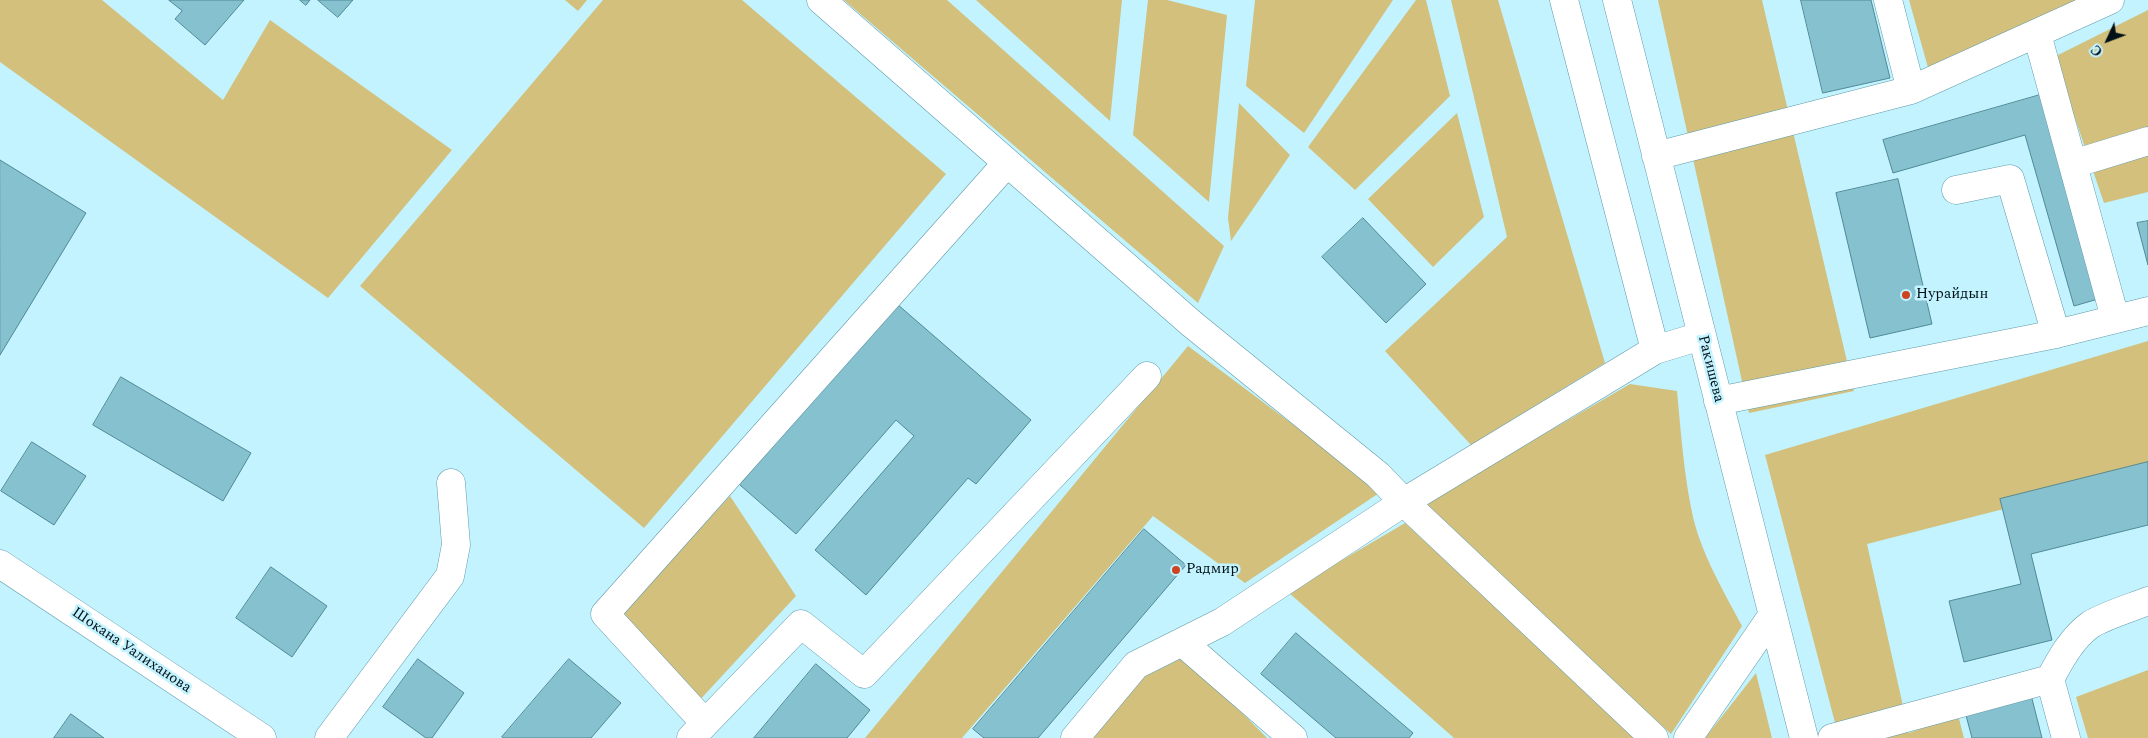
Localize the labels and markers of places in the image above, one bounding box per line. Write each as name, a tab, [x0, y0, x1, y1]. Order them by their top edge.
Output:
place label: Нурайдын	[1916, 286, 1988, 304]
marker: Нурайдын	[1900, 289, 1912, 301]
place label: Радмир	[1186, 561, 1239, 579]
marker: Радмир	[1170, 564, 1182, 576]

